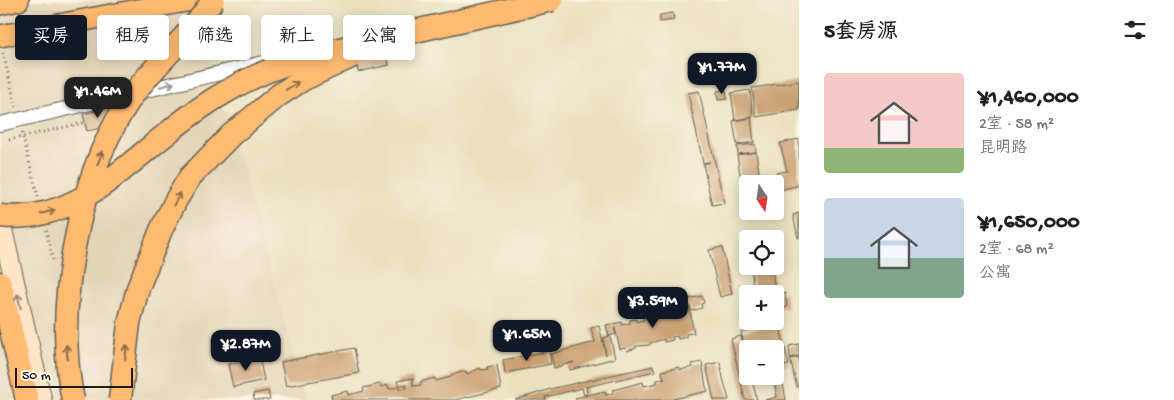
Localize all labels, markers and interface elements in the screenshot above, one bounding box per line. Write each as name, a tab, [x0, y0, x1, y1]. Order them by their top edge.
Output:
chip: 买房	[15, 15, 87, 60]
chip: 租房	[97, 15, 169, 60]
chip: 筛选	[179, 15, 251, 60]
chip: 新上	[261, 15, 333, 60]
chip: 公寓	[343, 15, 415, 60]
icon: filters	[1121, 16, 1149, 44]
text: 5套房源	[824, 21, 898, 46]
pin: ¥1.77M	[681, 52, 763, 95]
text: ¥1.77M	[699, 59, 745, 78]
pin: ¥1.46M	[57, 76, 139, 119]
one-way arrow	[158, 80, 174, 89]
one-way arrow	[285, 81, 299, 91]
text: ¥1.46M	[75, 83, 121, 102]
text: ¥1,460,000	[979, 86, 1079, 111]
icon: home	[864, 93, 924, 153]
text: 2室 · 58 m²	[979, 116, 1054, 135]
text: 昆明路	[979, 140, 1027, 159]
one-way arrow	[96, 151, 105, 166]
north arrow	[739, 175, 784, 220]
map controls	[739, 175, 784, 385]
one-way arrow	[172, 191, 182, 206]
one-way arrow	[40, 207, 56, 216]
text: ¥1,650,000	[979, 211, 1080, 236]
icon: home	[864, 218, 924, 278]
button: locate	[739, 230, 784, 275]
text: 2室 · 68 m²	[979, 241, 1054, 260]
text: 公寓	[979, 265, 1011, 284]
button: +	[739, 285, 784, 330]
pin: ¥3.59M	[612, 286, 694, 329]
text: ¥3.59M	[629, 293, 677, 312]
one-way arrow	[14, 294, 23, 310]
pin: ¥1.65M	[486, 320, 568, 362]
text: ¥1.65M	[504, 326, 550, 345]
pin: ¥2.87M	[205, 330, 287, 372]
text: ¥2.87M	[222, 336, 270, 355]
button: −	[739, 340, 784, 385]
one-way arrow	[62, 344, 72, 360]
one-way arrow	[121, 344, 131, 360]
scale bar	[15, 365, 132, 388]
text: 50 m	[22, 368, 51, 385]

